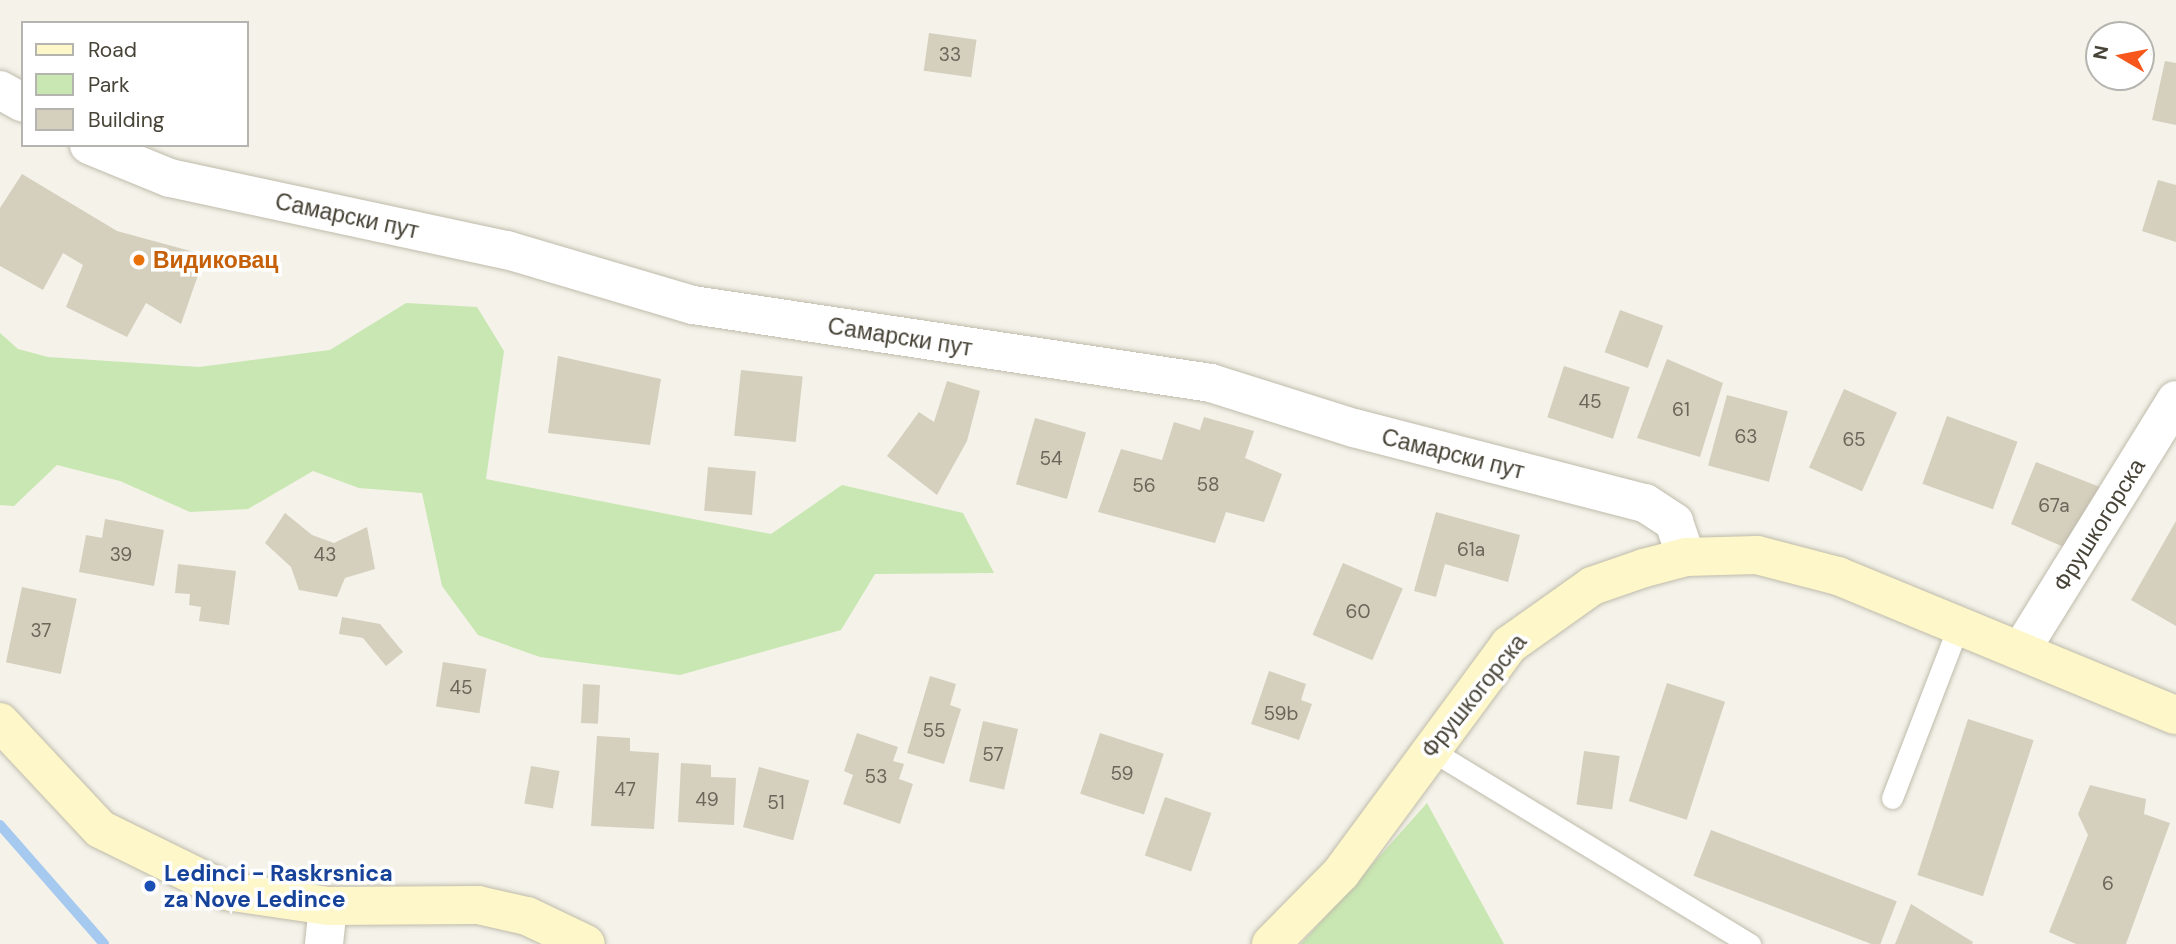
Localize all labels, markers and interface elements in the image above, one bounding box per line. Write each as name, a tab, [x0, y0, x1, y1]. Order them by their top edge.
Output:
legend	[21, 21, 248, 147]
north arrow	[2085, 21, 2155, 91]
text: Road	[88, 36, 137, 64]
house number: 33	[939, 44, 961, 66]
text: N	[2087, 44, 2114, 62]
text: Park	[88, 71, 129, 99]
text: Building	[88, 106, 164, 134]
street label: Самарски пут	[273, 187, 421, 245]
place label: Видиковац	[153, 246, 279, 274]
marker: Видиковац	[131, 252, 147, 268]
street label: Самарски пут	[826, 312, 974, 362]
house number: 45	[1578, 391, 1602, 413]
house number: 61	[1672, 399, 1690, 421]
street label: Самарски пут	[1379, 423, 1527, 485]
house number: 63	[1734, 426, 1758, 448]
house number: 65	[1842, 429, 1866, 451]
house number: 54	[1039, 448, 1063, 470]
street label: Фрушкогорска	[2047, 453, 2151, 597]
house number: 58	[1196, 474, 1220, 496]
house number: 56	[1132, 475, 1156, 497]
house number: 67a	[2038, 495, 2070, 517]
house number: 61a	[1457, 539, 1485, 561]
house number: 39	[110, 544, 132, 566]
house number: 43	[314, 544, 336, 566]
house number: 60	[1346, 601, 1370, 623]
house number: 37	[30, 620, 52, 642]
street label: Фрушкогорска	[1416, 628, 1532, 764]
house number: 45	[449, 677, 473, 699]
house number: 59b	[1264, 703, 1298, 725]
house number: 55	[922, 720, 946, 742]
house number: 57	[982, 744, 1004, 766]
house number: 59	[1111, 763, 1133, 785]
house number: 53	[865, 766, 887, 788]
house number: 47	[614, 779, 636, 801]
house number: 49	[695, 789, 719, 811]
house number: 51	[767, 792, 785, 814]
place label: Ledinci - Raskrsnica za Nove Ledince	[164, 859, 393, 913]
house number: 6	[2102, 873, 2114, 895]
marker: Ledinci - Raskrsnica za Nove Ledince	[142, 878, 158, 894]

